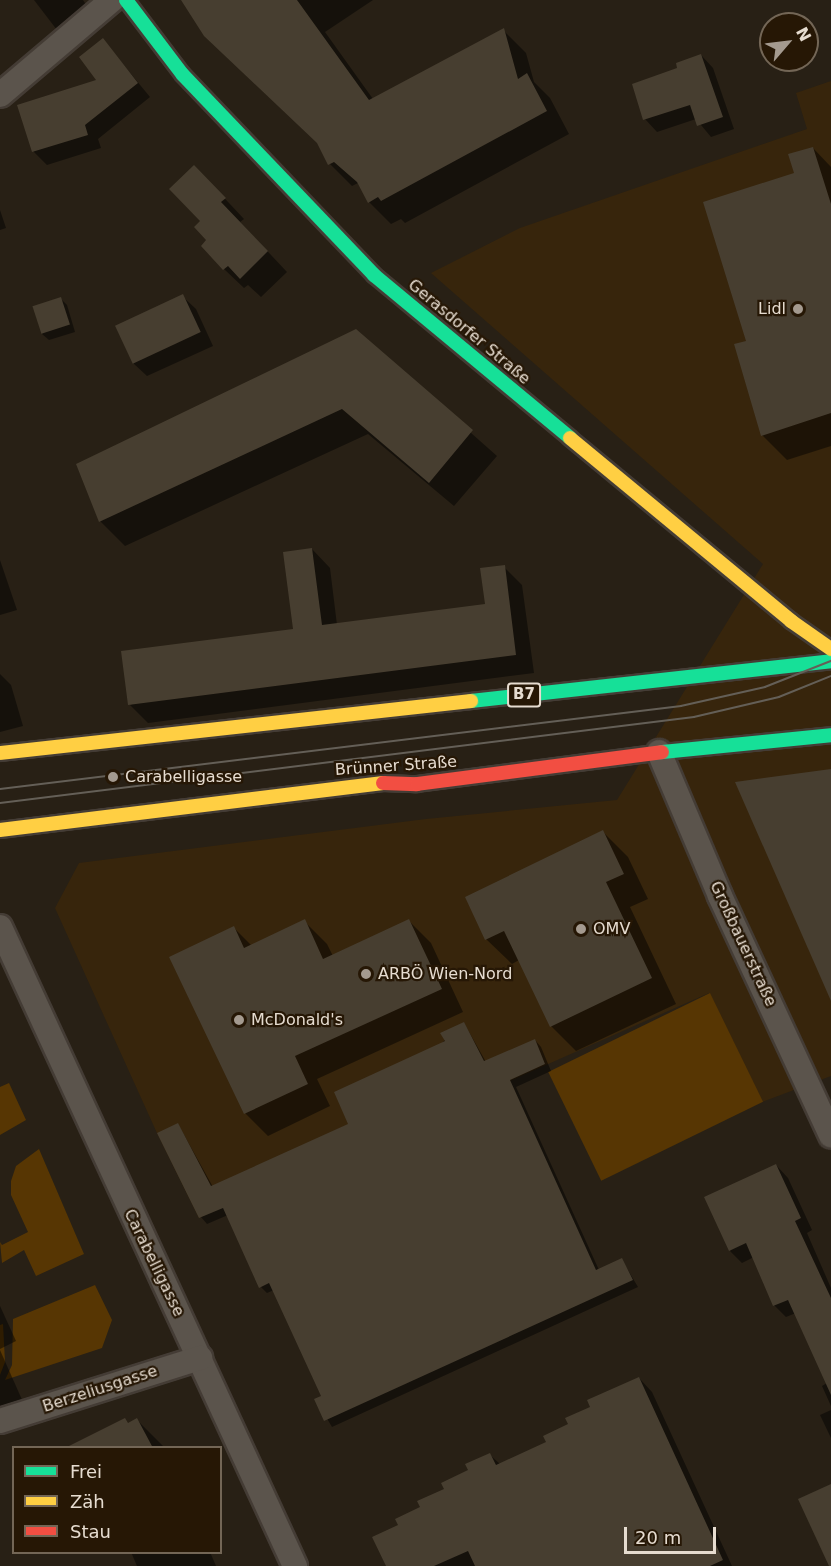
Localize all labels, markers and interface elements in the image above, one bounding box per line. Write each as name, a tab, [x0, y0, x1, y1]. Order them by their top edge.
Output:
north arrow	[759, 12, 819, 72]
text: N	[792, 24, 815, 45]
street label: Gerasdorfer Straße	[404, 275, 534, 389]
place label: Lidl	[758, 299, 786, 319]
marker: Lidl	[791, 302, 805, 316]
road number: B7	[506, 683, 542, 707]
street label: Brünner Straße	[334, 752, 458, 780]
place label: Carabelligasse	[125, 767, 242, 787]
marker: Carabelligasse	[106, 770, 120, 784]
street label: Großbauerstraße	[706, 878, 780, 1010]
place label: OMV	[593, 919, 630, 939]
marker: OMV	[574, 922, 588, 936]
place label: ARBÖ Wien-Nord	[378, 964, 512, 984]
marker: ARBÖ Wien-Nord	[359, 967, 373, 981]
place label: McDonald's	[251, 1010, 343, 1030]
marker: McDonald's	[232, 1013, 246, 1027]
street label: Carabelligasse	[120, 1206, 188, 1320]
street label: Berzeliusgasse	[40, 1361, 160, 1417]
legend	[12, 1446, 222, 1554]
text: Frei	[70, 1461, 102, 1482]
text: Zäh	[70, 1491, 105, 1512]
scale bar	[627, 1515, 718, 1553]
text: Stau	[70, 1521, 111, 1542]
text: 20 m	[635, 1527, 681, 1548]

